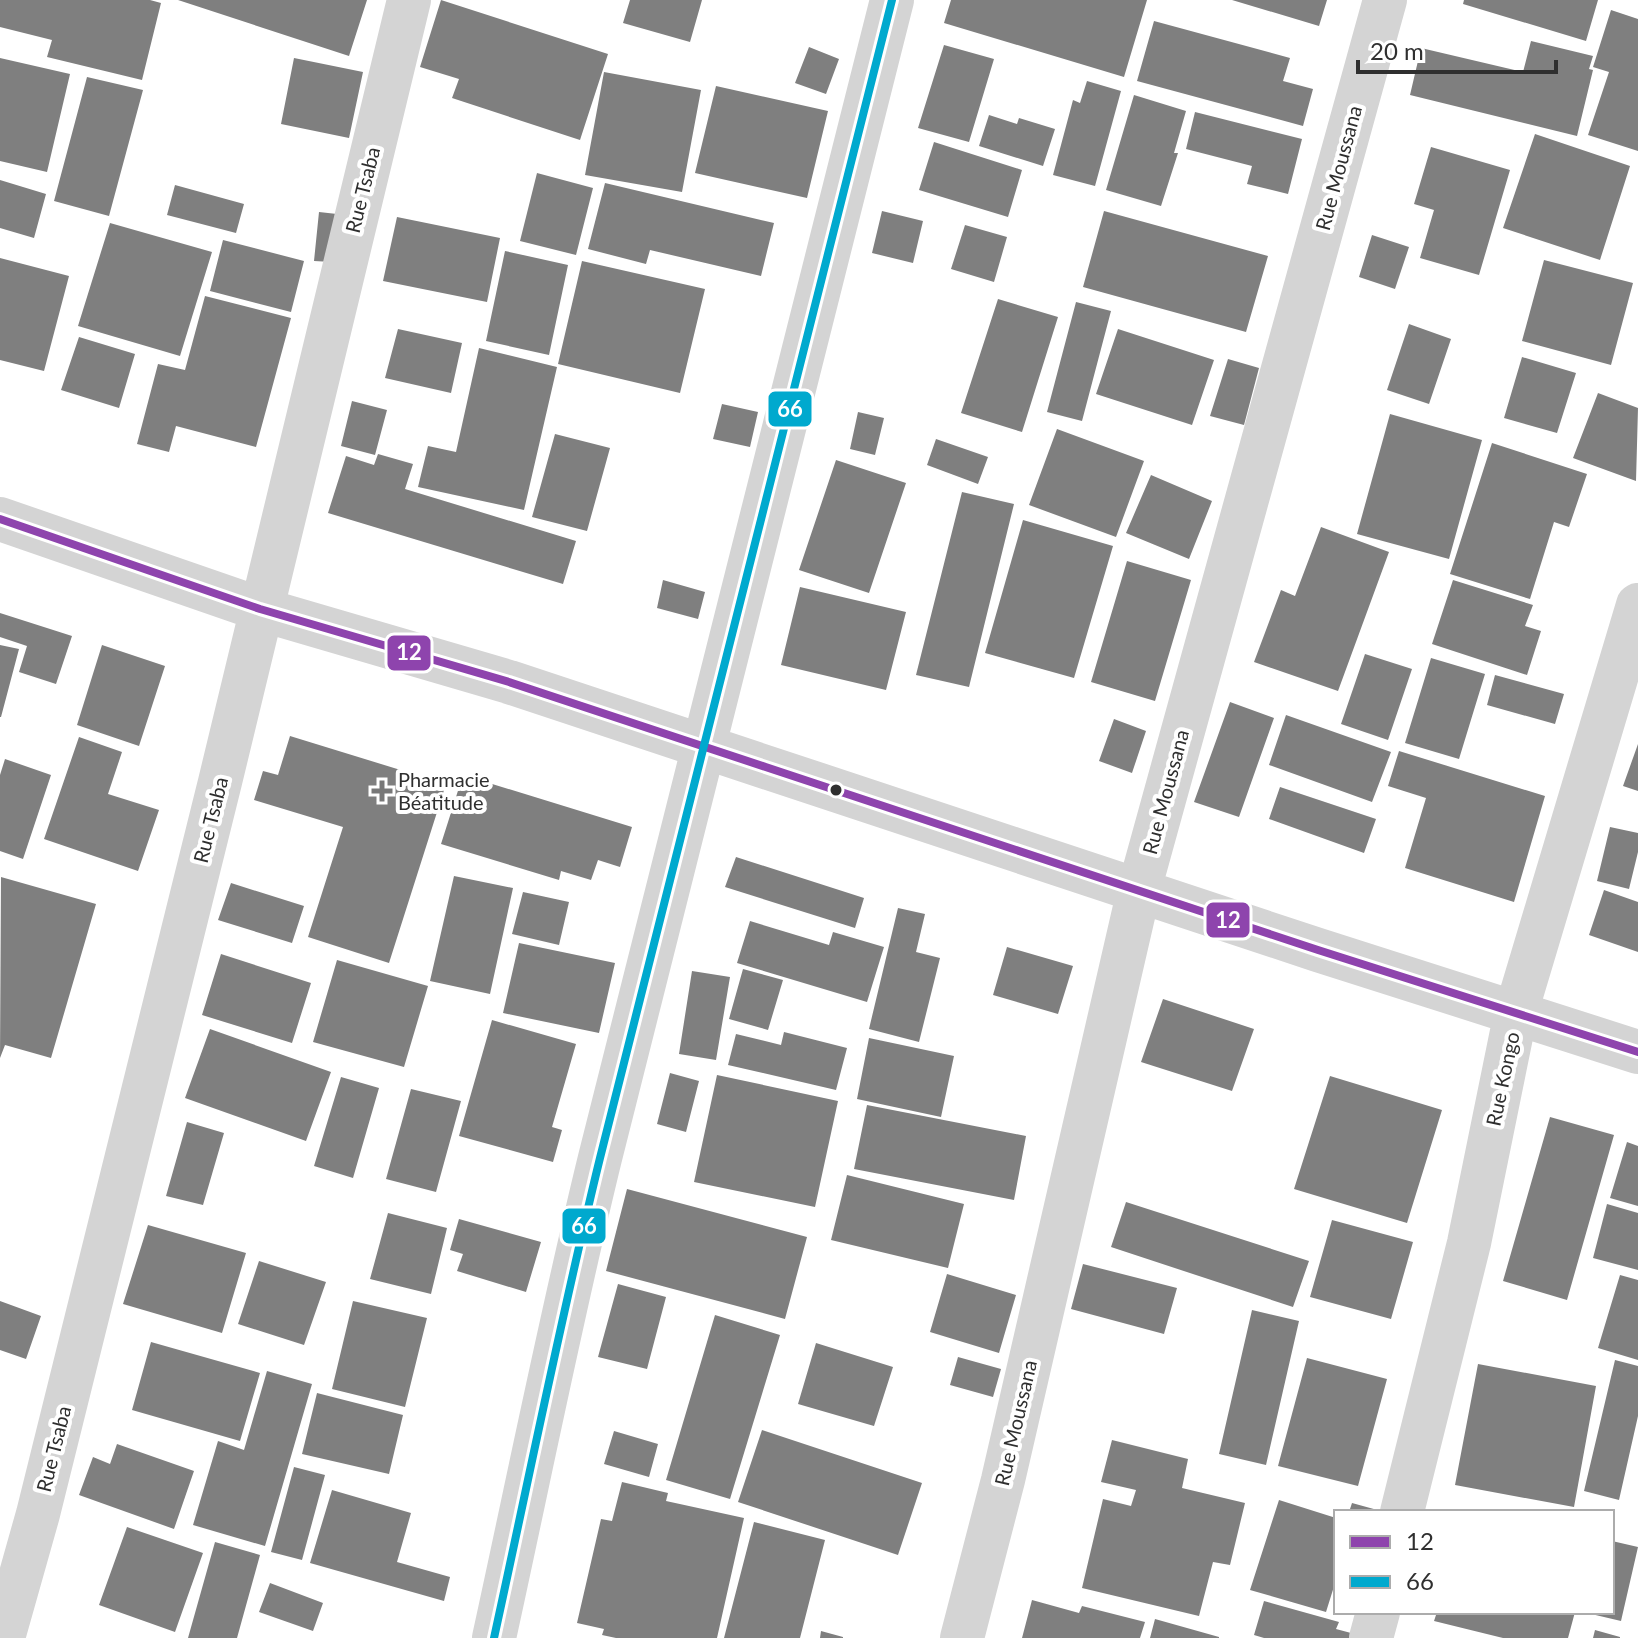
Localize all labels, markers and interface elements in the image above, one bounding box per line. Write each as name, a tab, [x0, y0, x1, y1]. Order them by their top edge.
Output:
scale bar	[1358, 24, 1556, 74]
text: 20 m	[1370, 36, 1424, 65]
street label: Rue Moussana	[1310, 103, 1366, 233]
street label: Rue Tsaba	[340, 144, 384, 235]
line badge: 66	[767, 390, 813, 428]
text: 66	[777, 395, 803, 422]
line badge: 12	[386, 634, 432, 672]
text: 12	[396, 638, 422, 665]
street label: Rue Moussana	[1137, 727, 1193, 857]
place label: Pharmacie Béatitude	[398, 767, 490, 814]
street label: Rue Tsaba	[188, 774, 232, 865]
marker: Pharmacie Béatitude	[373, 782, 391, 800]
unlabelled marker	[828, 782, 844, 798]
line badge: 12	[1205, 901, 1251, 939]
text: 12	[1215, 906, 1241, 933]
street label: Rue Kongo	[1480, 1030, 1524, 1128]
line badge: 66	[561, 1207, 607, 1245]
text: 66	[571, 1212, 597, 1239]
street label: Rue Moussana	[989, 1358, 1041, 1488]
street label: Rue Tsaba	[31, 1403, 75, 1494]
legend	[1334, 1510, 1614, 1614]
text: 12	[1406, 1526, 1434, 1555]
text: 66	[1406, 1566, 1434, 1595]

